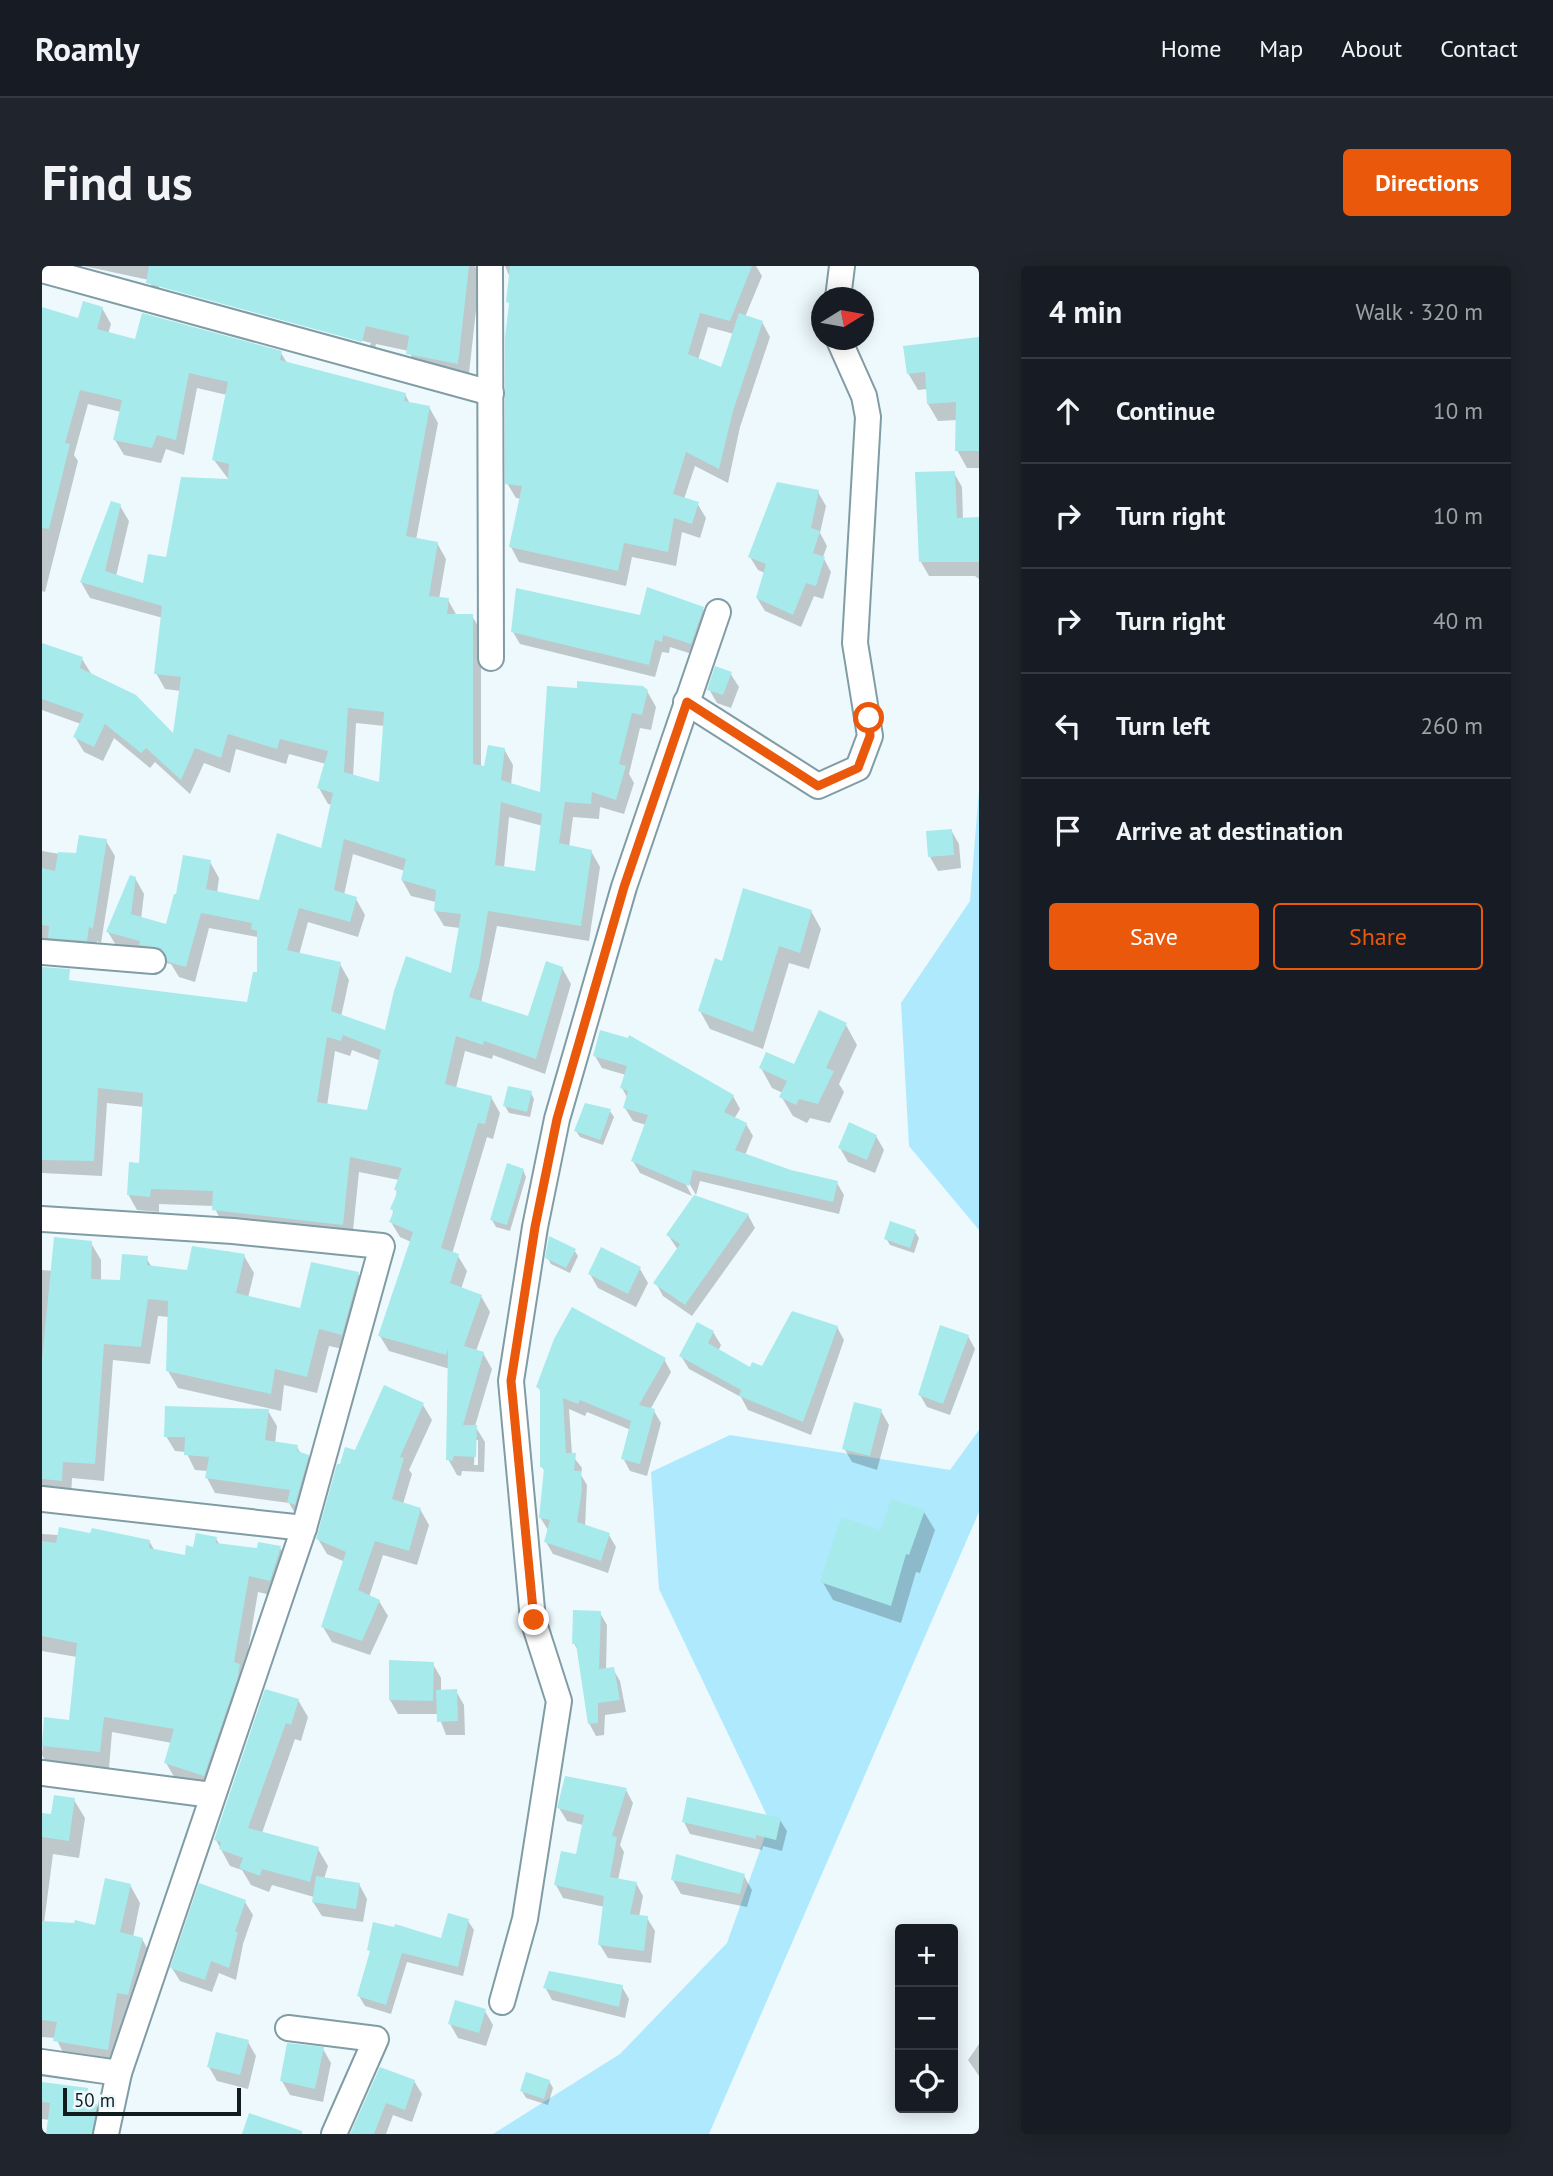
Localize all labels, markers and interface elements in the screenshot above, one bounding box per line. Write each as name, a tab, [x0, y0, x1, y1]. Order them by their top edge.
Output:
text: Roamly	[35, 27, 139, 70]
text: Home	[1161, 33, 1221, 64]
text: Map	[1259, 33, 1303, 64]
text: About	[1341, 33, 1402, 64]
text: Contact	[1440, 33, 1518, 64]
button: Directions	[1343, 149, 1511, 216]
text: Find us	[42, 150, 193, 214]
north arrow	[811, 287, 874, 350]
text: 4 min	[1049, 292, 1122, 331]
text: Walk · 320 m	[1356, 297, 1483, 326]
icon: ahead	[1049, 392, 1087, 430]
text: Continue	[1116, 394, 1215, 427]
text: 10 m	[1433, 396, 1483, 425]
icon: right	[1049, 497, 1087, 535]
text: Turn right	[1116, 499, 1225, 532]
text: 10 m	[1433, 501, 1483, 530]
icon: right	[1049, 602, 1087, 640]
text: Turn right	[1116, 604, 1225, 637]
text: 40 m	[1433, 606, 1483, 635]
route start	[853, 702, 884, 733]
icon: left	[1049, 707, 1087, 745]
text: Turn left	[1116, 709, 1210, 742]
text: 260 m	[1421, 711, 1483, 740]
icon: arrive	[1049, 812, 1087, 850]
text: Arrive at destination	[1116, 814, 1343, 847]
button: Save	[1049, 903, 1259, 970]
button: Share	[1273, 903, 1483, 970]
route end	[518, 1604, 549, 1635]
map controls	[895, 1924, 958, 2113]
button: +	[895, 1924, 958, 1987]
button: −	[895, 1987, 958, 2050]
button: locate	[895, 2050, 958, 2113]
scale bar	[63, 2085, 242, 2117]
text: 50 m	[74, 2088, 115, 2112]

